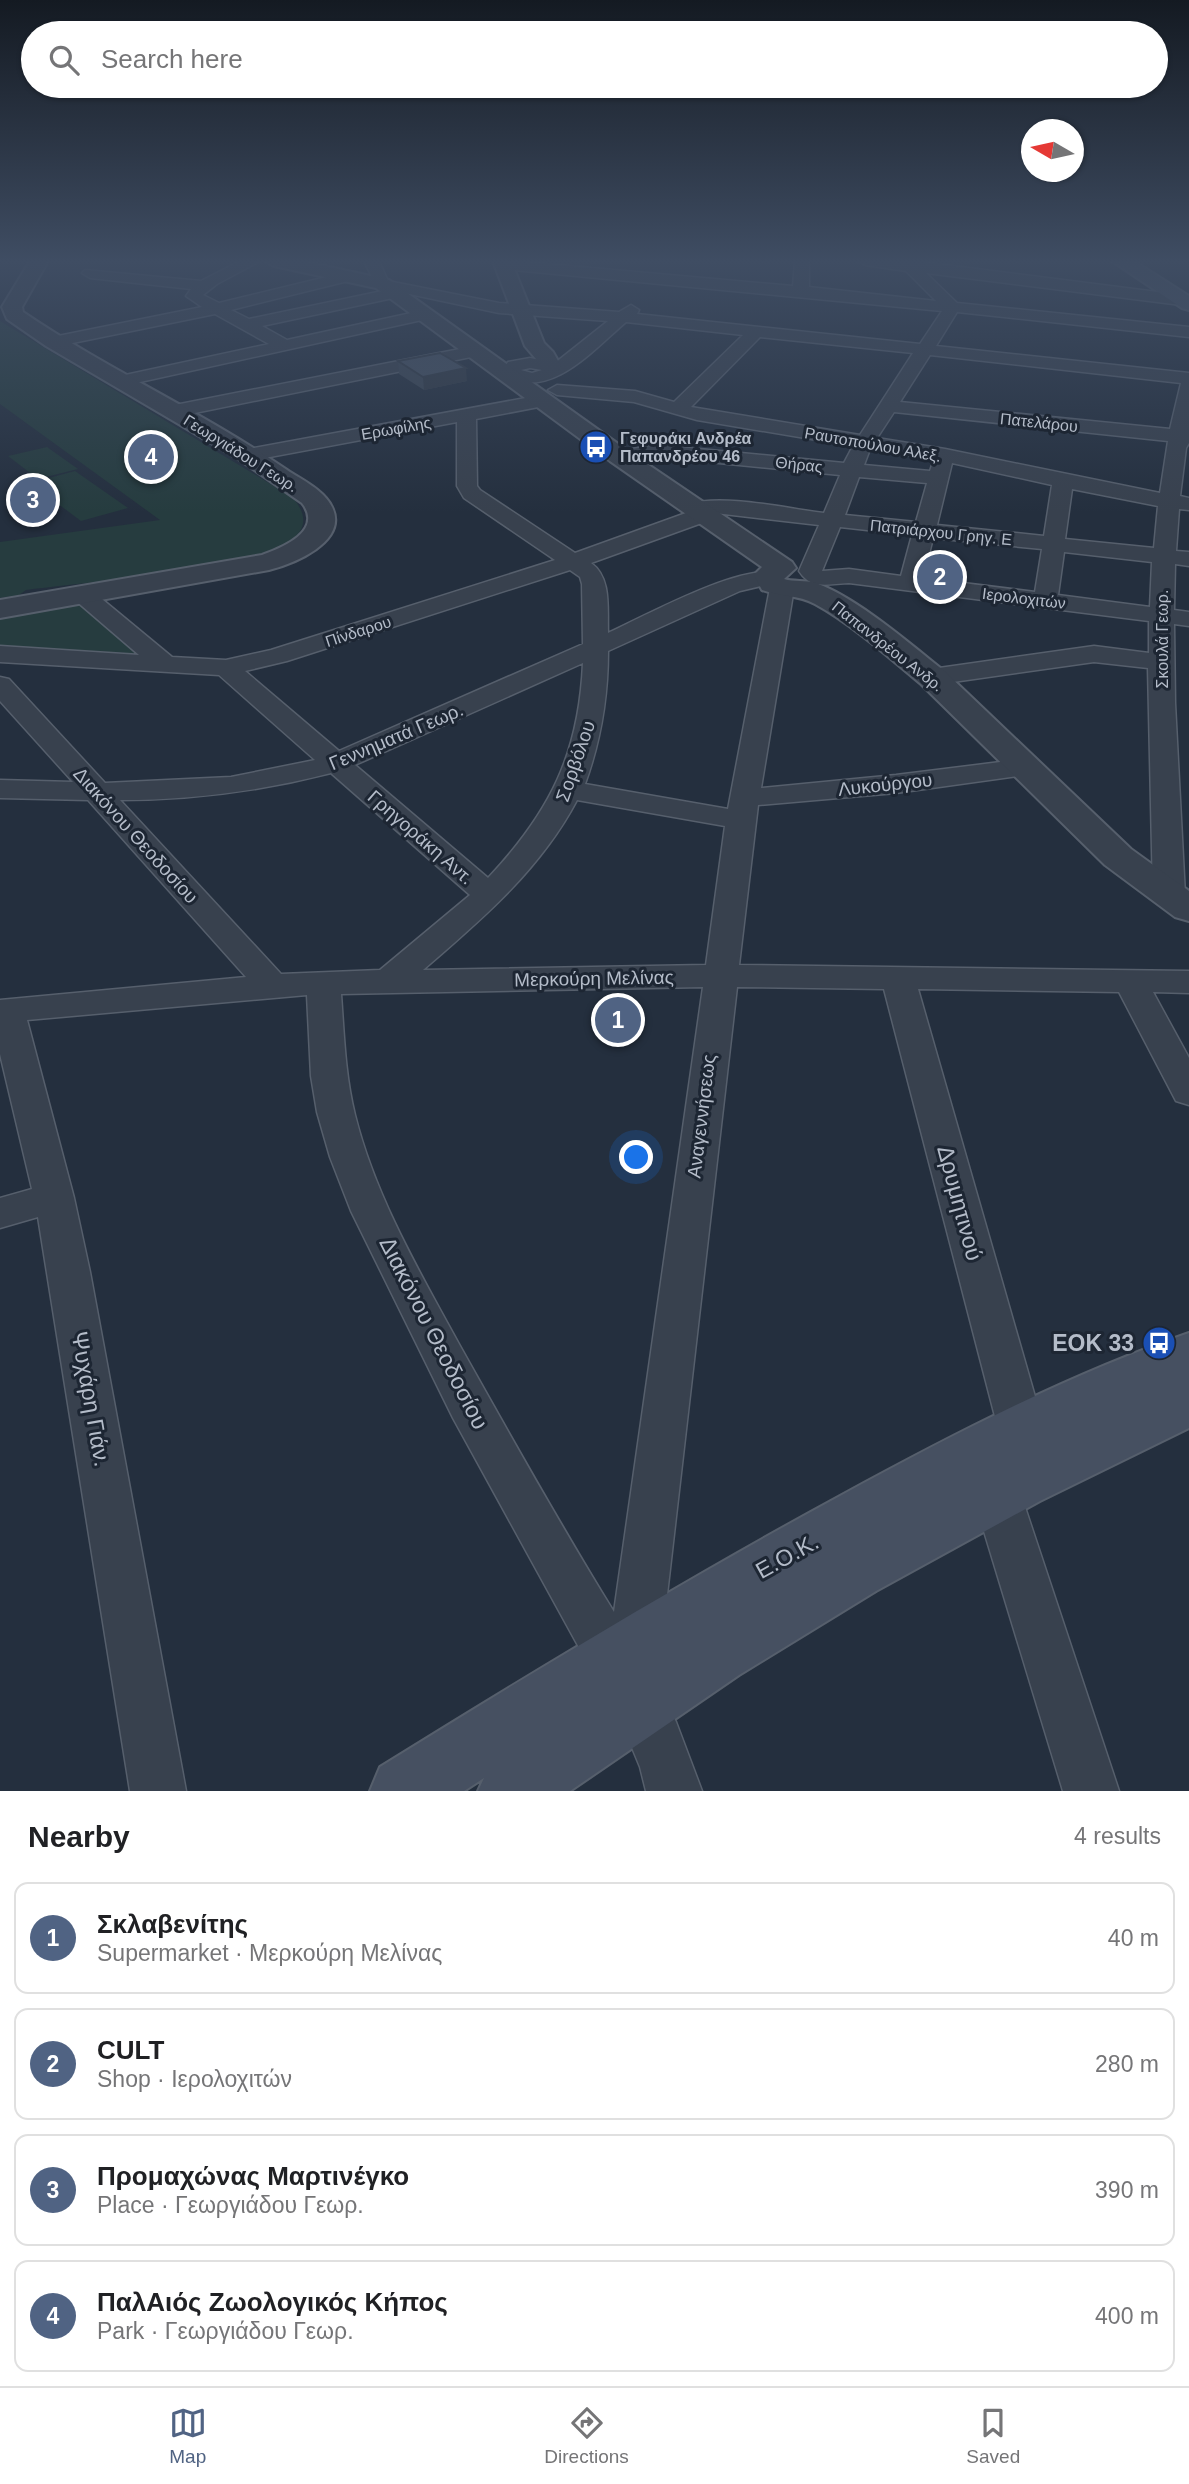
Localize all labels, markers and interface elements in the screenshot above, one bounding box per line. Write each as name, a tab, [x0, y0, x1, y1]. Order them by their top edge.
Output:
search box	[21, 21, 1168, 98]
icon: search	[45, 41, 83, 79]
text: Search here	[101, 44, 243, 74]
north arrow	[1021, 119, 1084, 182]
street label: Πατελάρου	[999, 410, 1079, 435]
street label: Γεωργιάδου Γεωρ.	[181, 411, 301, 495]
street label: Ερωφίλης	[360, 414, 433, 443]
street label: Ραυτοπούλου Αλεξ.	[803, 424, 942, 466]
bus stop icon: Γεφυράκι Ανδρέα Παπανδρέου 46	[577, 428, 615, 466]
place label: Γεφυράκι Ανδρέα Παπανδρέου 46	[620, 430, 752, 465]
pin: 4	[128, 431, 174, 483]
street label: Θήρας	[774, 454, 824, 475]
pin: 3	[10, 474, 56, 526]
street label: Πατριάρχου Γρηγ. Ε	[869, 517, 1013, 548]
pin: 2	[917, 551, 963, 603]
street label: Ιερολοχιτών	[981, 585, 1067, 612]
street label: Σκουλά Γεωρ.	[1154, 590, 1171, 688]
street label: Παπανδρέου Ανδρ.	[829, 598, 947, 695]
street label: Πίνδαρου	[323, 613, 393, 650]
street label: Γεννηματά Γεωρ.	[326, 699, 466, 774]
street label: Σορβόλου	[552, 718, 599, 804]
street label: Διακόνου Θεοδοσίου	[69, 763, 202, 908]
street label: Λυκούργου	[837, 769, 933, 800]
street label: Γρηγοράκη Αντ.	[364, 786, 478, 889]
street label: Μερκούρη Μελίνας	[514, 967, 674, 990]
pin: 1	[595, 994, 641, 1046]
street label: Αναγεννήσεως	[683, 1053, 720, 1179]
your location	[619, 1140, 653, 1174]
street label: Δρυμητινού	[932, 1143, 988, 1263]
street label: Διακόνου Θεοδοσίου	[374, 1233, 494, 1433]
bus stop icon: ΕΟΚ 33	[1140, 1324, 1178, 1362]
street label: Ψυχάρη Γιάν.	[66, 1329, 116, 1469]
place label: ΕΟΚ 33	[1052, 1330, 1134, 1356]
street label: Ε.Ο.Κ.	[751, 1528, 823, 1584]
text: Nearby	[28, 1820, 130, 1853]
text: 4 results	[1074, 1823, 1161, 1849]
text: Σκλαβενίτης	[97, 1909, 248, 1939]
text: 1	[47, 1925, 59, 1951]
text: 40 m	[1108, 1925, 1159, 1951]
text: Supermarket · Μερκούρη Μελίνας	[97, 1940, 442, 1966]
text: CULT	[97, 2035, 164, 2065]
text: 2	[47, 2051, 59, 2077]
text: 280 m	[1095, 2051, 1159, 2077]
text: Shop · Ιερολοχιτών	[97, 2066, 292, 2092]
text: Προμαχώνας Μαρτινέγκο	[97, 2161, 409, 2191]
text: 3	[47, 2177, 59, 2203]
text: 390 m	[1095, 2177, 1159, 2203]
text: Place · Γεωργιάδου Γεωρ.	[97, 2192, 364, 2218]
text: ΠαλΑιός Ζωολογικός Κήπος	[97, 2287, 448, 2317]
text: 4	[47, 2303, 59, 2329]
text: 400 m	[1095, 2303, 1159, 2329]
text: Park · Γεωργιάδου Γεωρ.	[97, 2318, 354, 2344]
tab: Map	[169, 2404, 207, 2468]
tab: Directions	[544, 2404, 629, 2468]
tab: Saved	[966, 2404, 1020, 2468]

